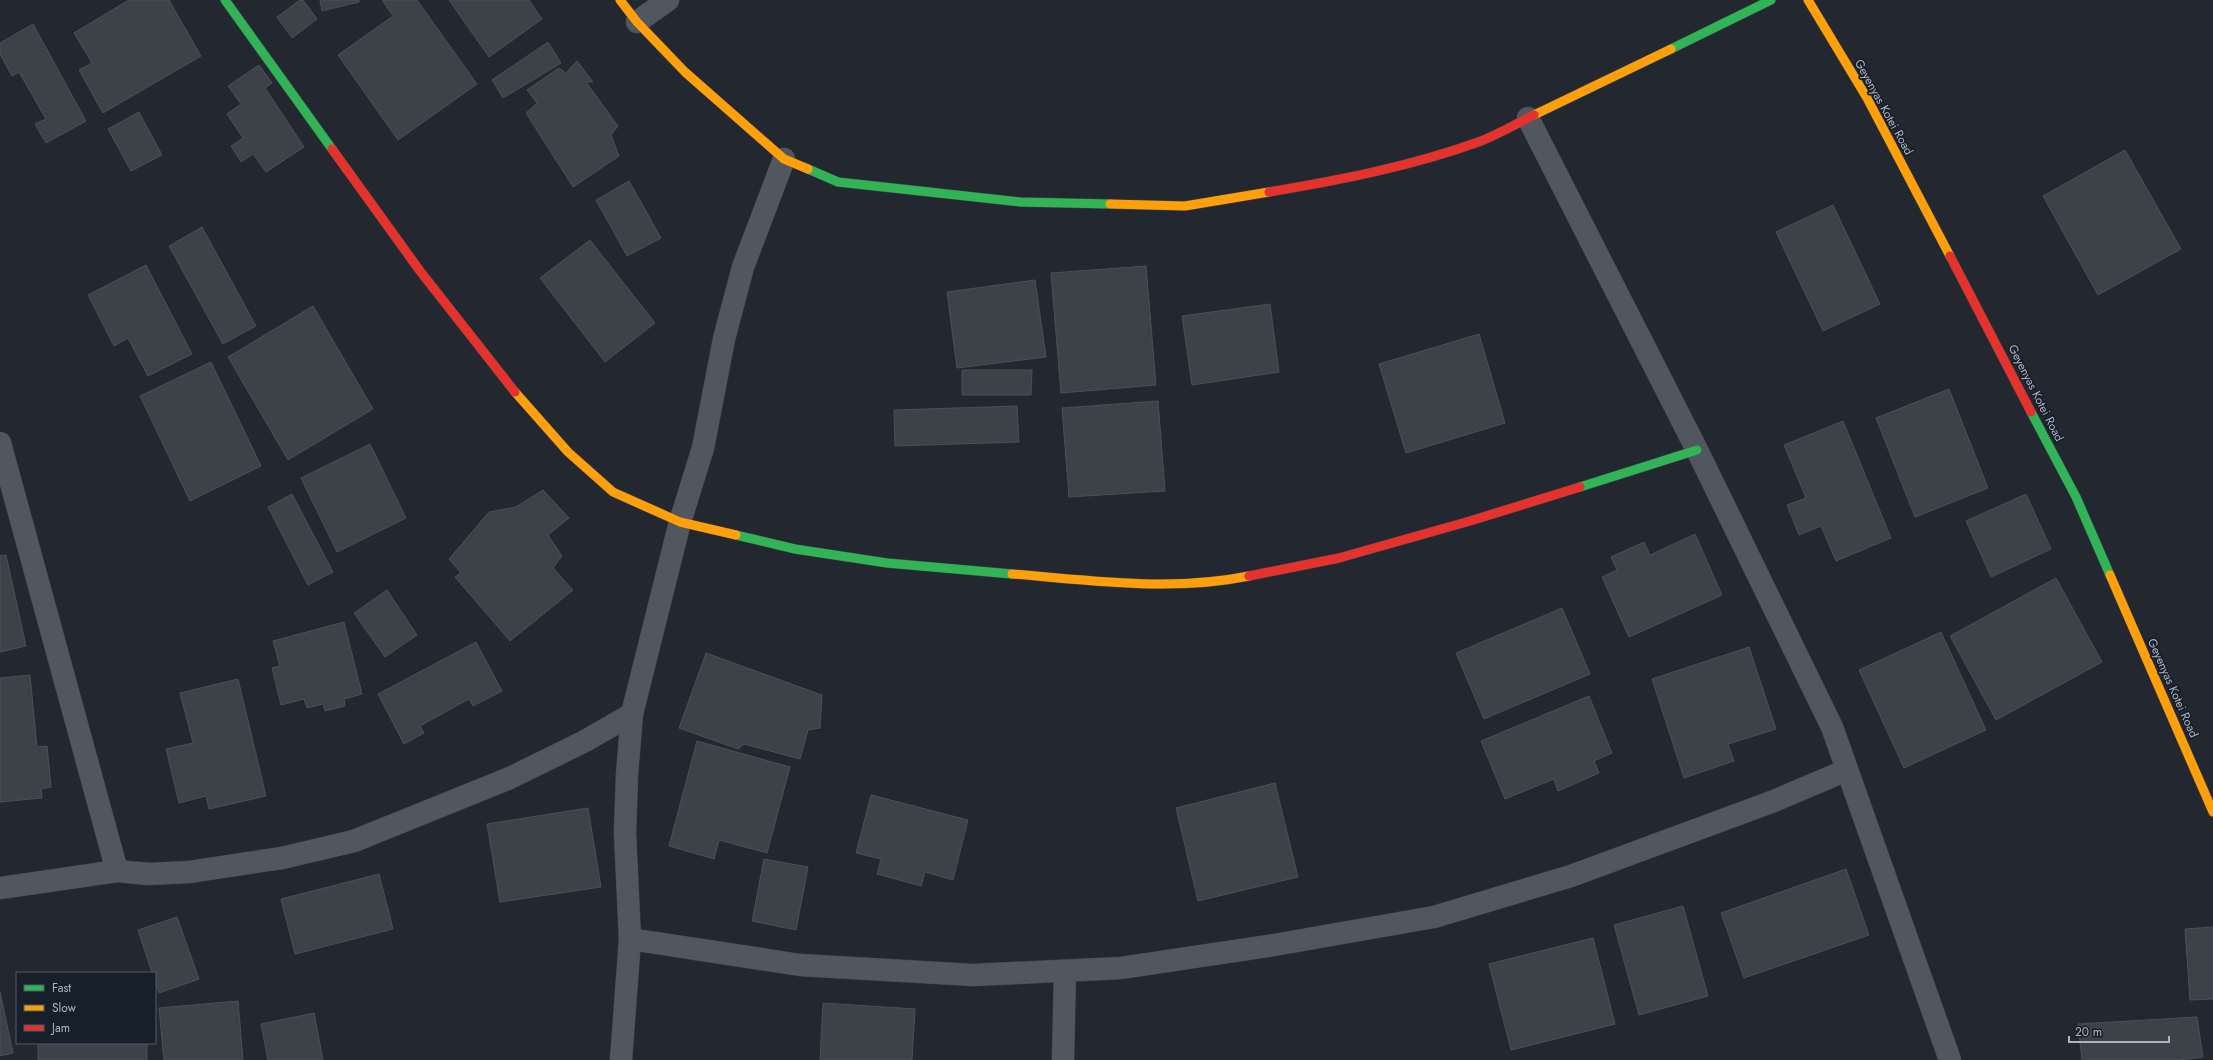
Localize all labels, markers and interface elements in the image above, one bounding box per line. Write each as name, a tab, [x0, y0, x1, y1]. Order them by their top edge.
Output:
street label: Geyenyas Kotei Road	[1850, 56, 1918, 158]
street label: Geyenyas Kotei Road	[2004, 341, 2068, 445]
street label: Geyenyas Kotei Road	[2143, 635, 2203, 741]
legend	[16, 972, 156, 1044]
text: Fast	[52, 979, 71, 997]
text: Slow	[52, 999, 77, 1017]
scale bar	[2069, 1018, 2169, 1044]
text: Jam	[50, 1019, 70, 1037]
text: 20 m	[2075, 1023, 2102, 1041]

